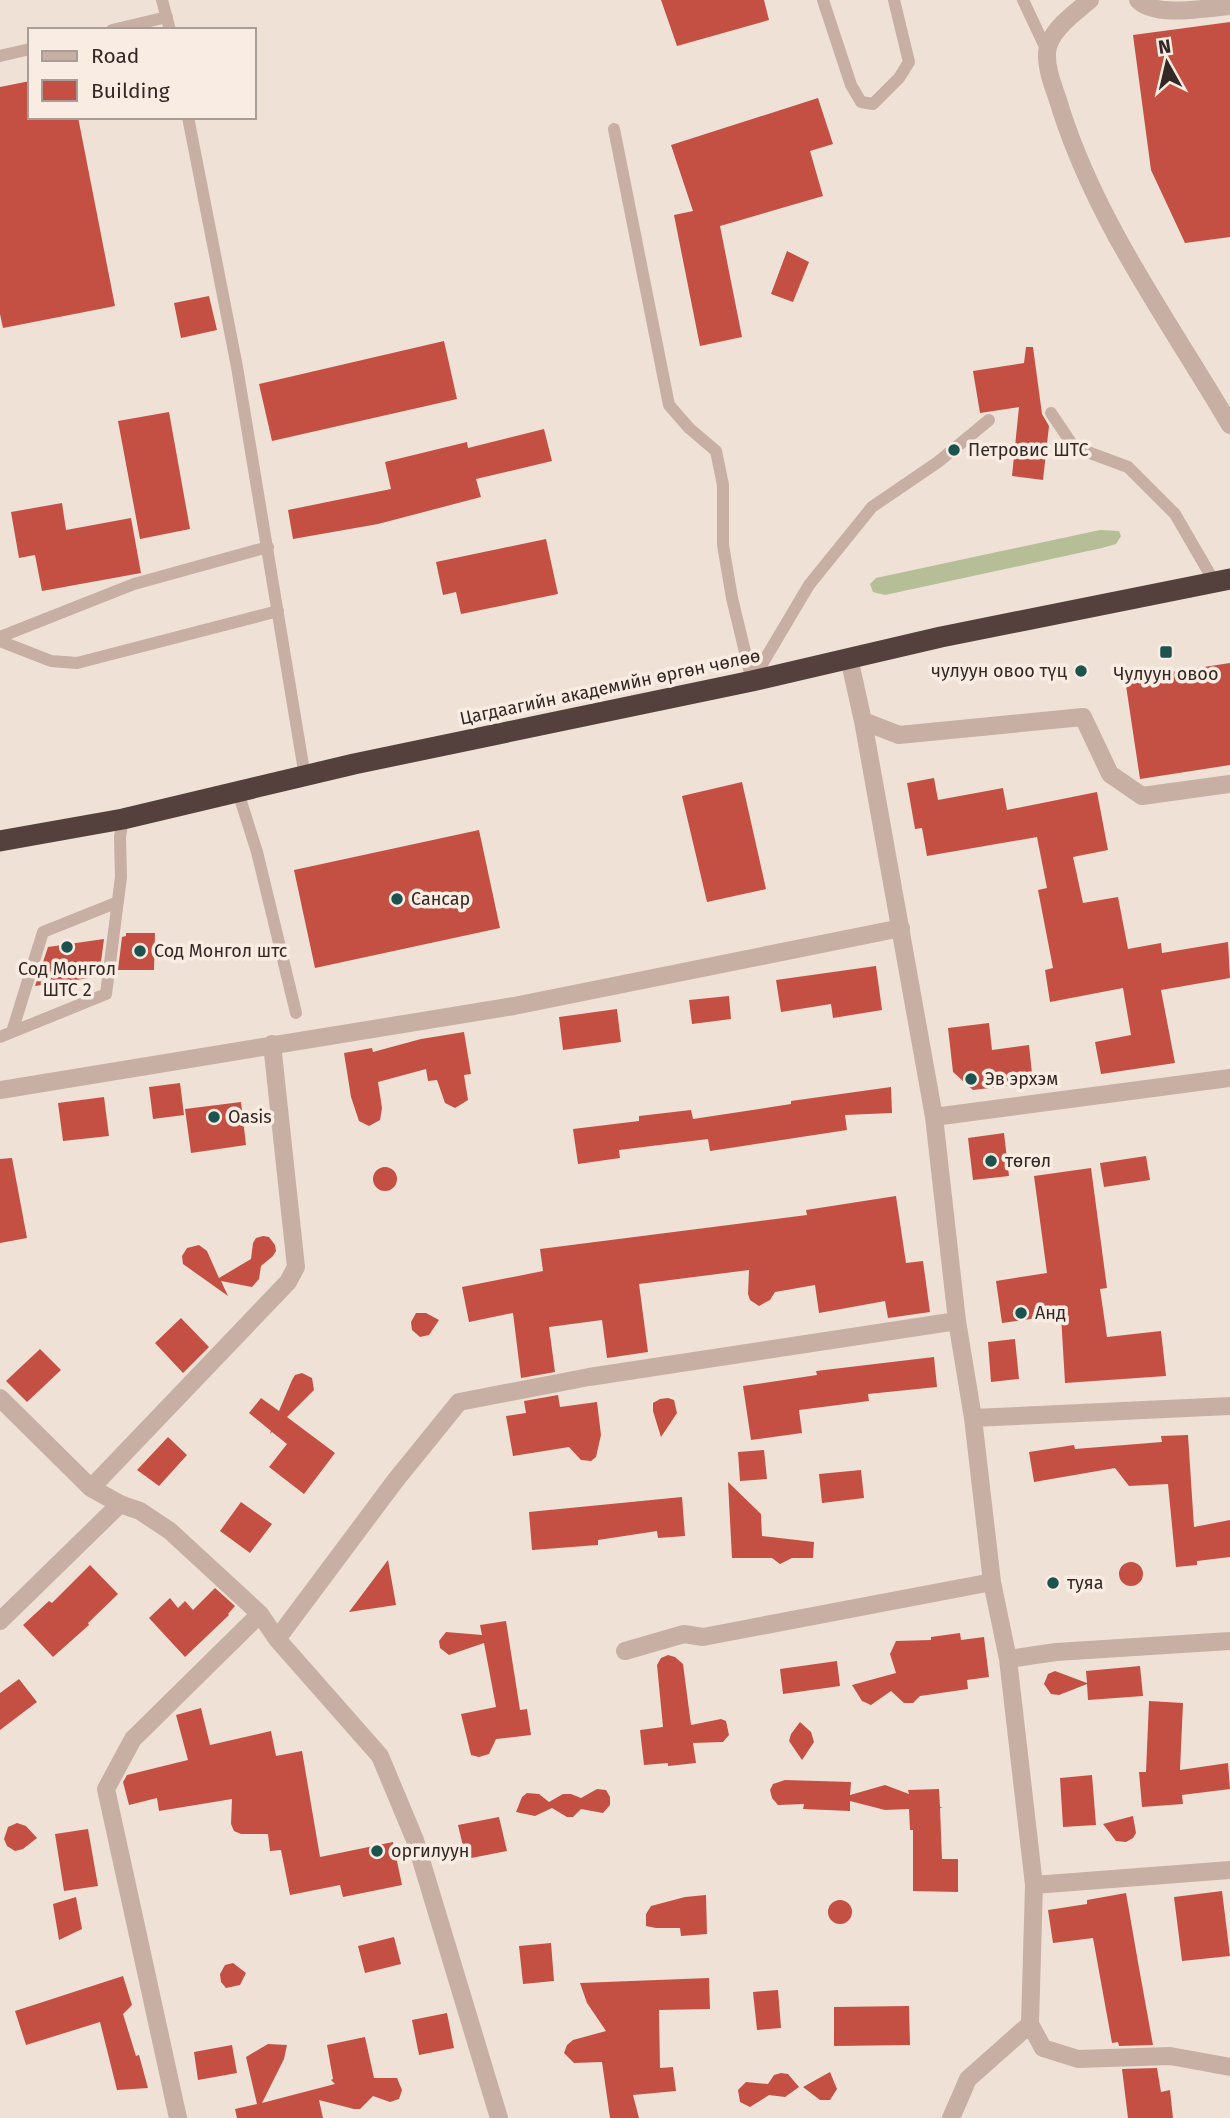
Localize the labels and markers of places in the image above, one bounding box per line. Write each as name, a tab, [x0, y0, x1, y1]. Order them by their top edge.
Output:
place label: Петровис ШТС	[968, 439, 1089, 461]
marker: Петровис ШТС	[946, 442, 962, 458]
marker: Чулуун овоо	[1158, 644, 1174, 660]
place label: чулуун овоо түц	[931, 660, 1067, 682]
marker: чулуун овоо түц	[1073, 663, 1089, 679]
place label: Чулуун овоо	[1114, 663, 1218, 685]
place label: Сансар	[411, 888, 470, 910]
marker: Сансар	[389, 891, 405, 907]
marker: Сод Монгол ШТС 2	[59, 939, 75, 955]
place label: Сод Монгол штс	[154, 940, 288, 962]
marker: Сод Монгол штс	[132, 943, 148, 959]
place label: Сод Монгол ШТС 2	[18, 958, 116, 1001]
place label: Эв эрхэм	[985, 1068, 1058, 1090]
marker: Эв эрхэм	[963, 1071, 979, 1087]
place label: Oasis	[228, 1106, 272, 1128]
marker: Oasis	[206, 1109, 222, 1125]
place label: төгөл	[1005, 1150, 1051, 1172]
marker: төгөл	[983, 1153, 999, 1169]
place label: Анд	[1035, 1302, 1066, 1324]
marker: Анд	[1013, 1305, 1029, 1321]
place label: туяа	[1067, 1572, 1104, 1594]
marker: туяа	[1045, 1575, 1061, 1591]
place label: оргилуун	[391, 1840, 469, 1862]
marker: оргилуун	[369, 1843, 385, 1859]

